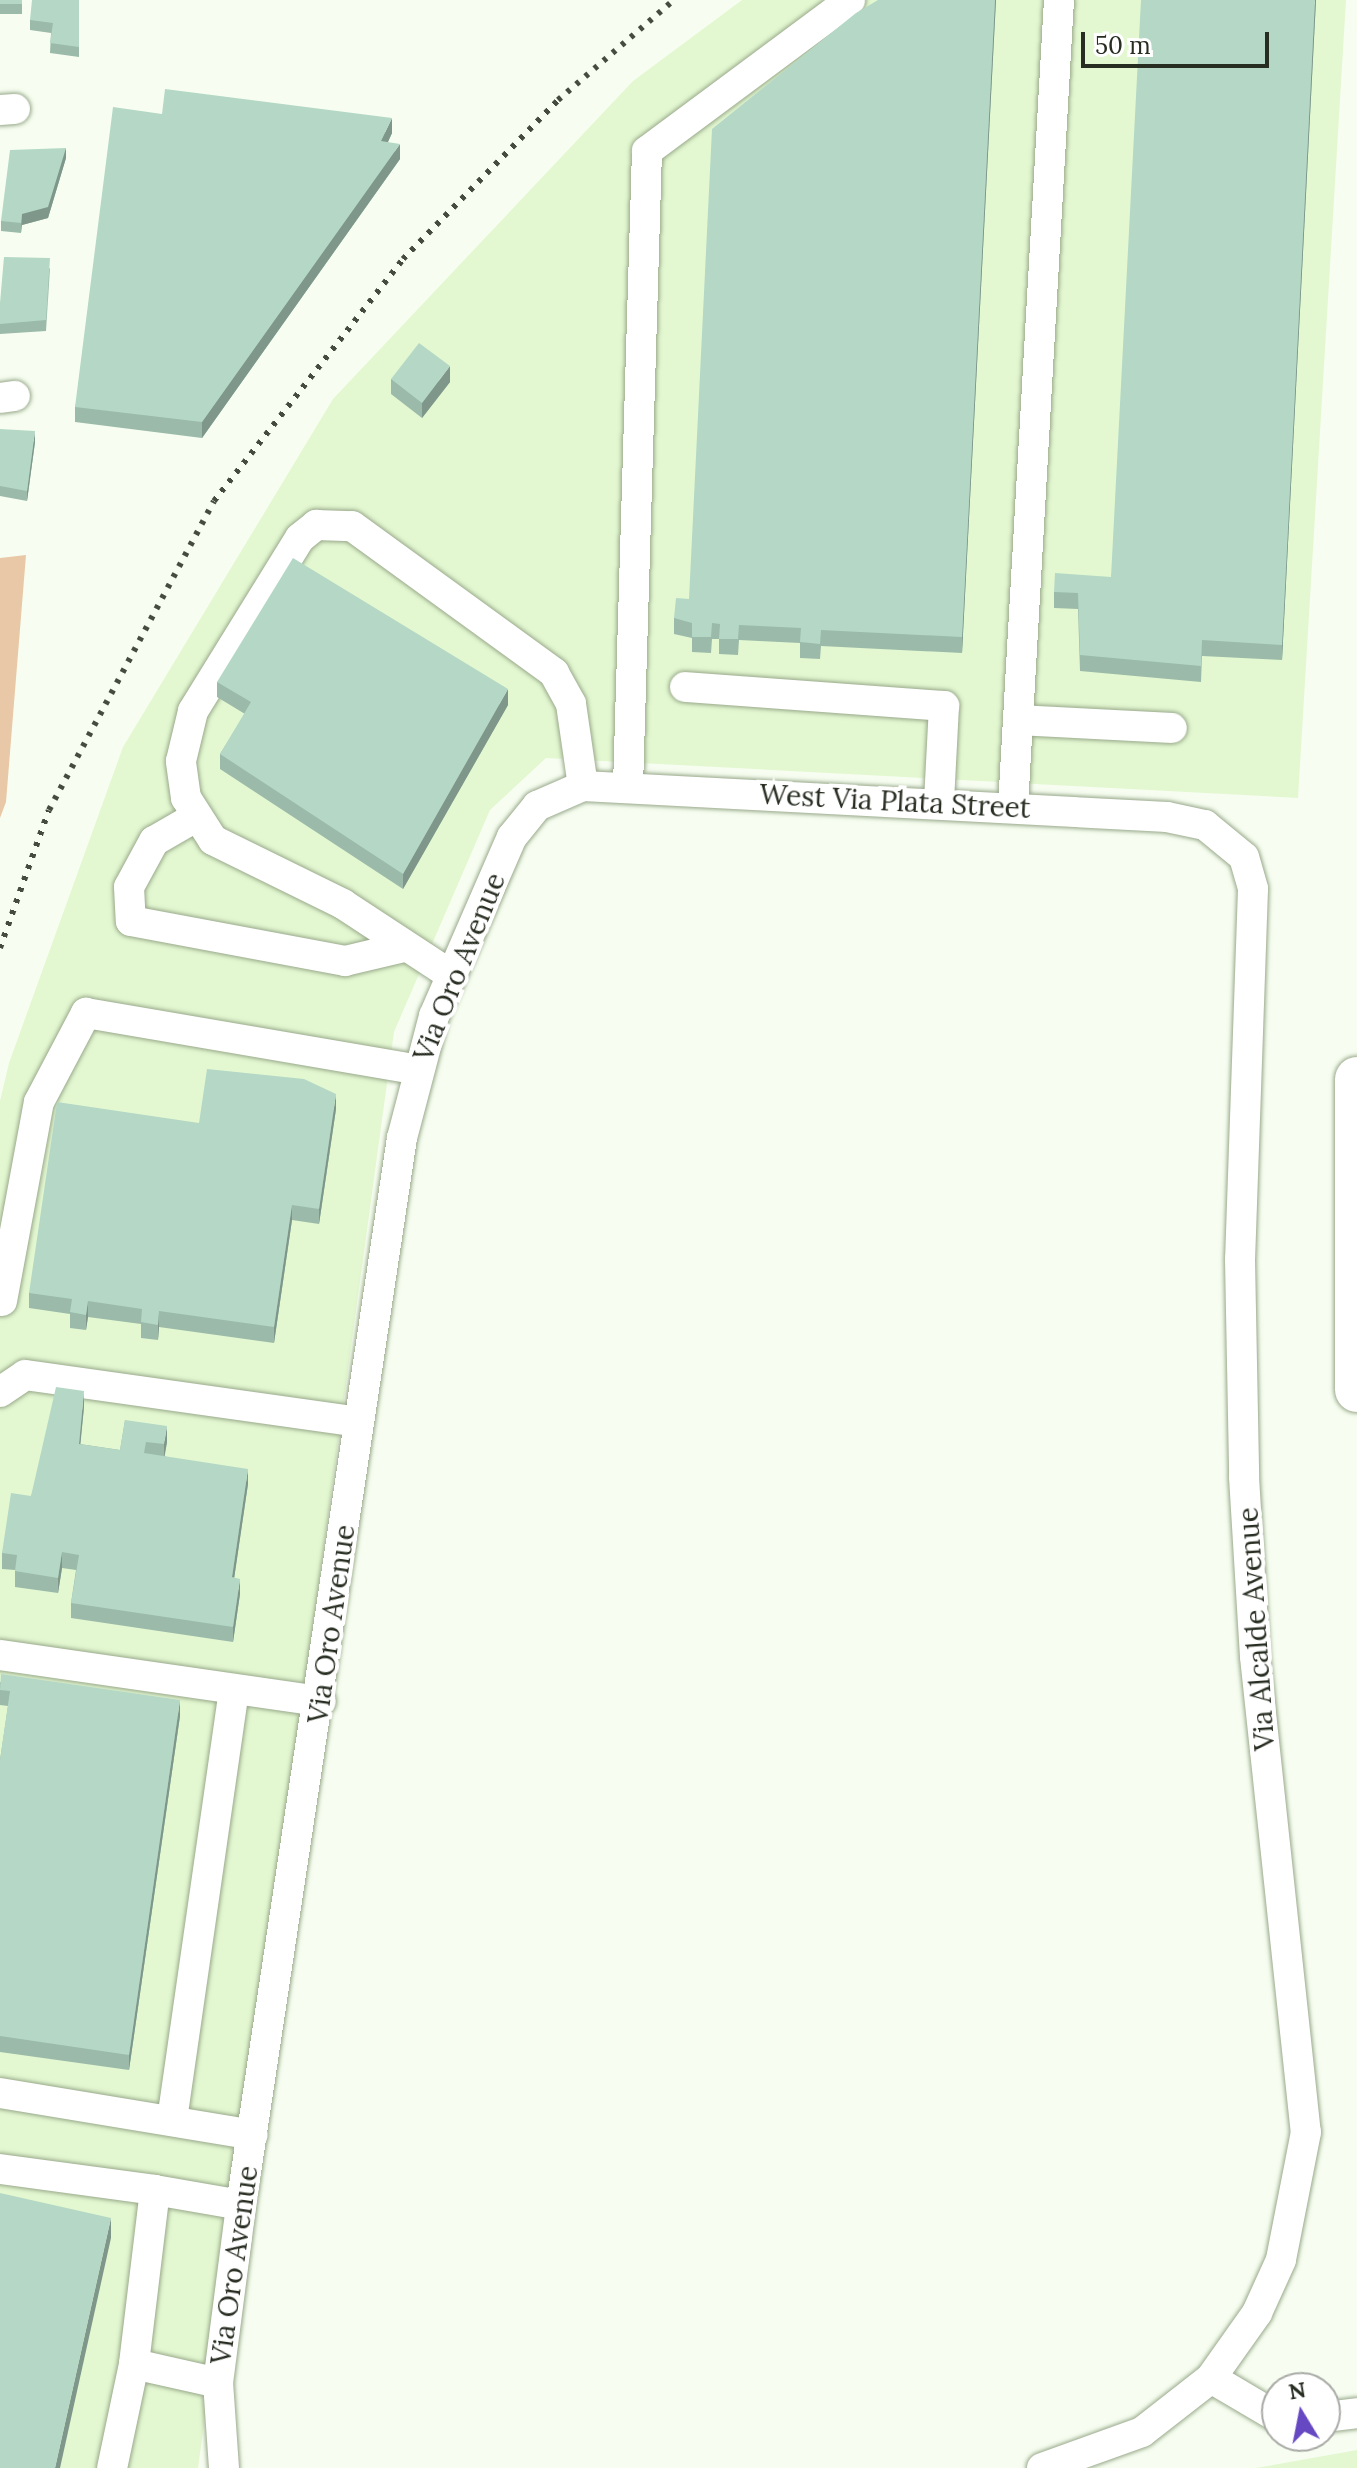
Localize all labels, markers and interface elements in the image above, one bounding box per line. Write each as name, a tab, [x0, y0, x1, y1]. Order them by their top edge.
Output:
scale bar	[1085, 16, 1273, 66]
text: 50 m	[1095, 30, 1151, 61]
street label: West Via Plata Street	[759, 777, 1031, 825]
street label: Via Oro Avenue	[406, 868, 512, 1066]
street label: Via Alcalde Avenue	[1231, 1506, 1281, 1752]
street label: Via Oro Avenue	[300, 1522, 362, 1726]
street label: Via Oro Avenue	[203, 2163, 265, 2367]
north arrow	[1261, 2372, 1341, 2452]
text: N	[1286, 2375, 1308, 2406]

